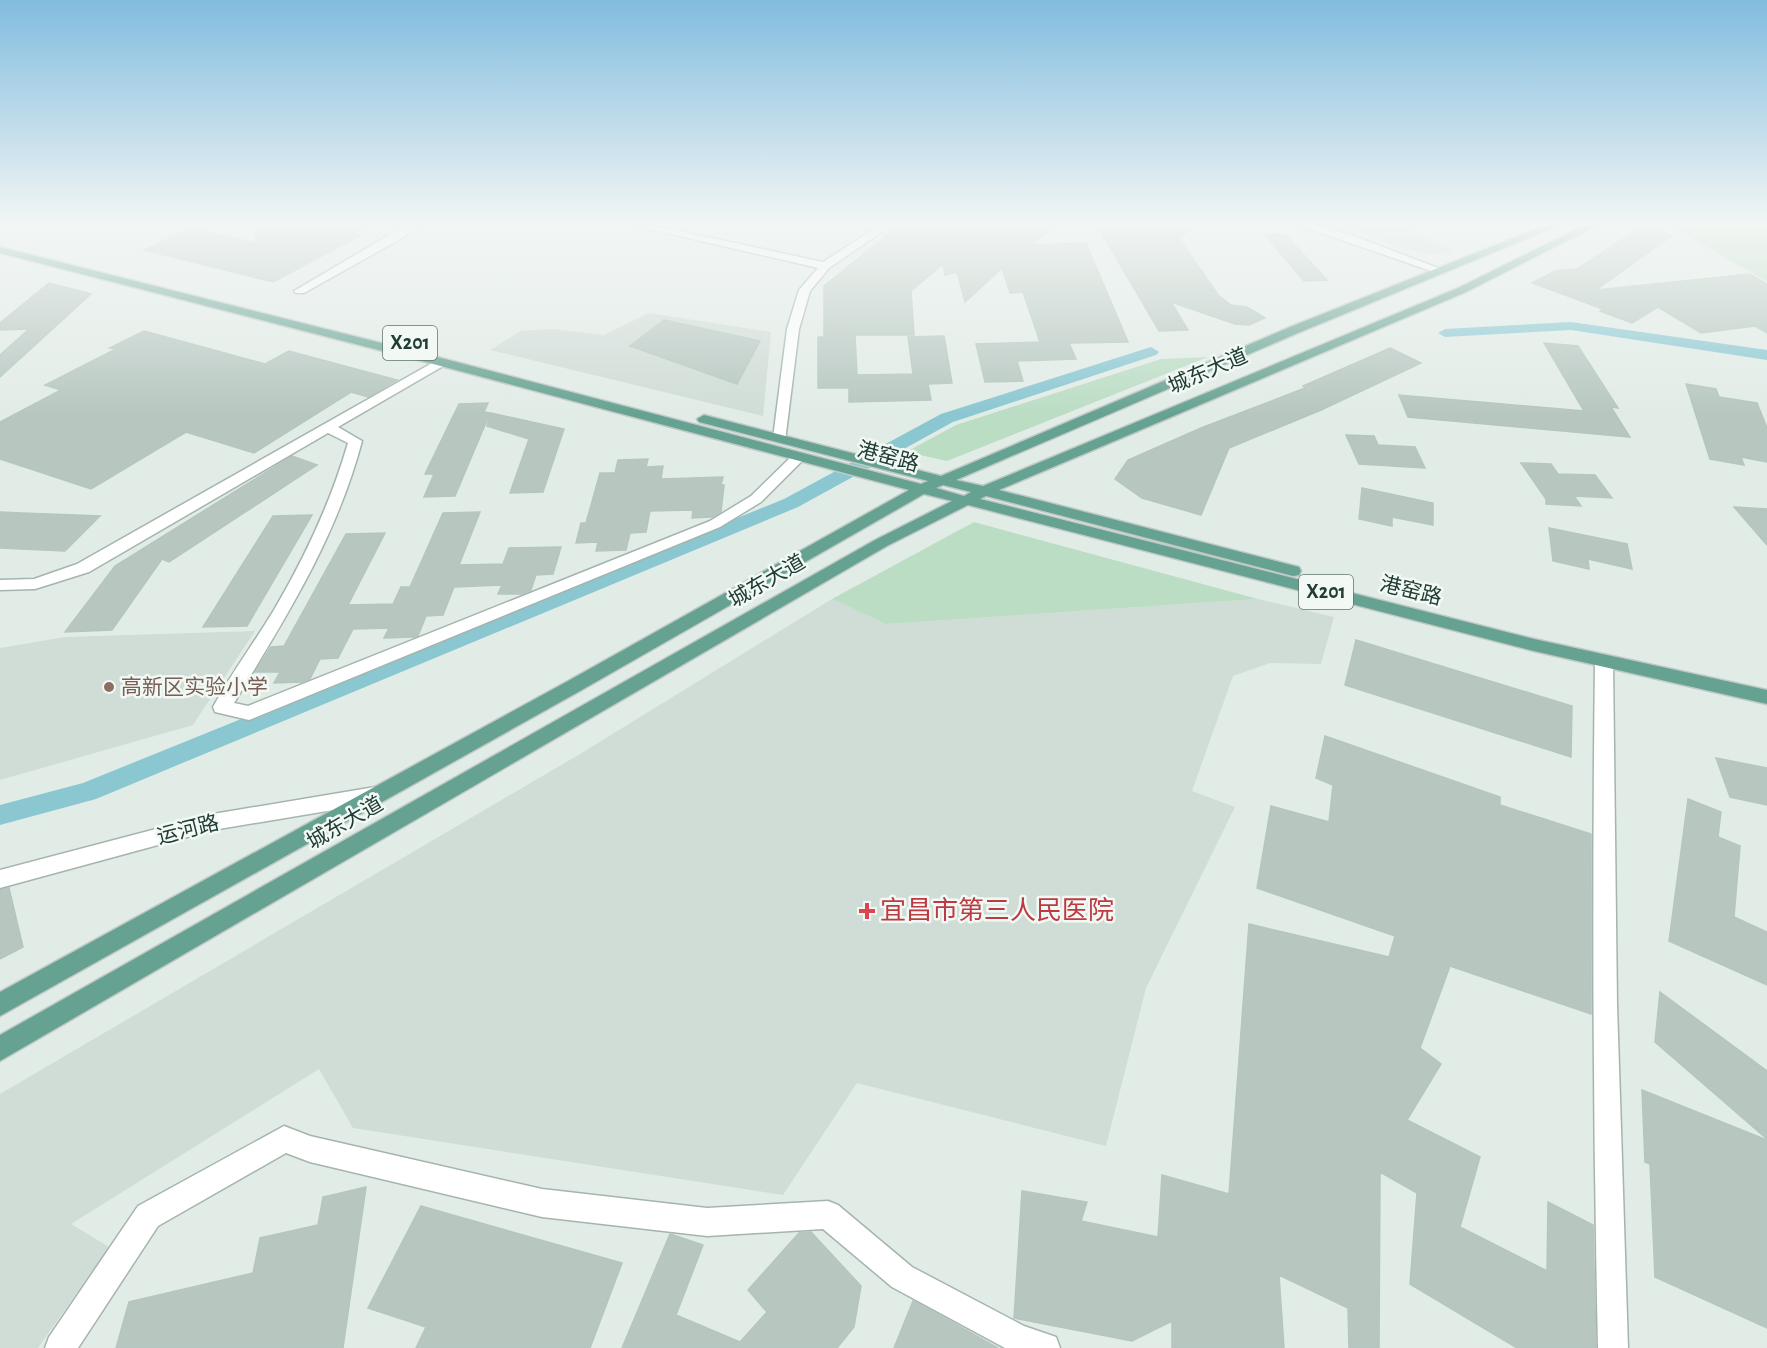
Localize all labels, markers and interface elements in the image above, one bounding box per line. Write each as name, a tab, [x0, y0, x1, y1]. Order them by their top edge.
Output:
road number: X201	[383, 326, 437, 360]
street label: 城东大道	[1165, 344, 1251, 397]
street label: 港窑路	[855, 438, 921, 475]
street label: 城东大道	[725, 550, 809, 611]
street label: 港窑路	[1378, 572, 1444, 609]
road number: X201	[1299, 575, 1353, 609]
place label: 高新区实验小学	[121, 676, 268, 698]
marker: 高新区实验小学	[102, 680, 116, 694]
street label: 城东大道	[303, 792, 387, 853]
street label: 运河路	[155, 811, 221, 848]
place label: 宜昌市第三人民医院	[880, 896, 1114, 924]
marker: 宜昌市第三人民医院	[858, 902, 876, 920]

